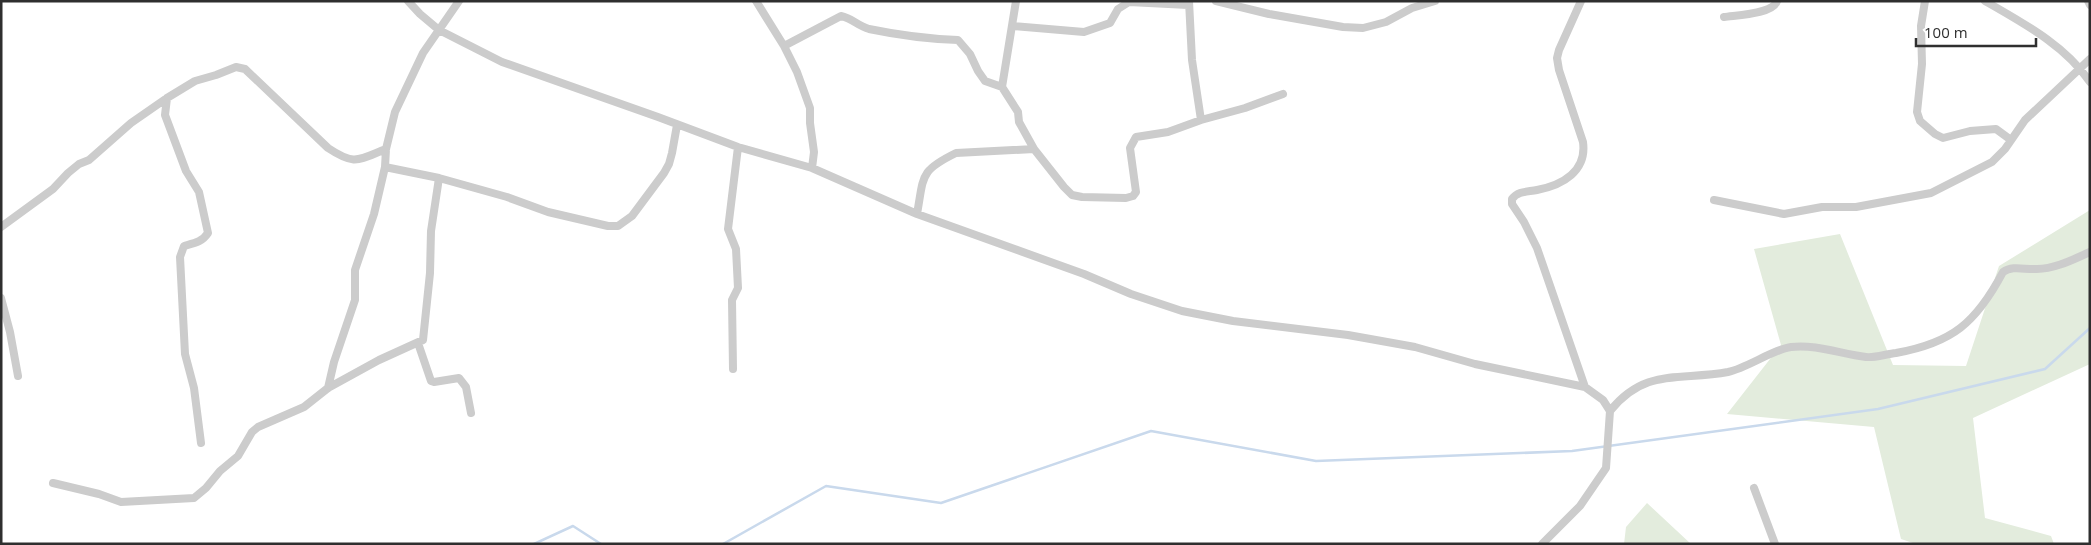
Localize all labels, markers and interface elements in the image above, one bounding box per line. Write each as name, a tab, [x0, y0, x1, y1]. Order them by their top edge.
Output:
scale bar	[1916, 15, 2036, 47]
text: 100 m	[1924, 22, 1968, 42]

